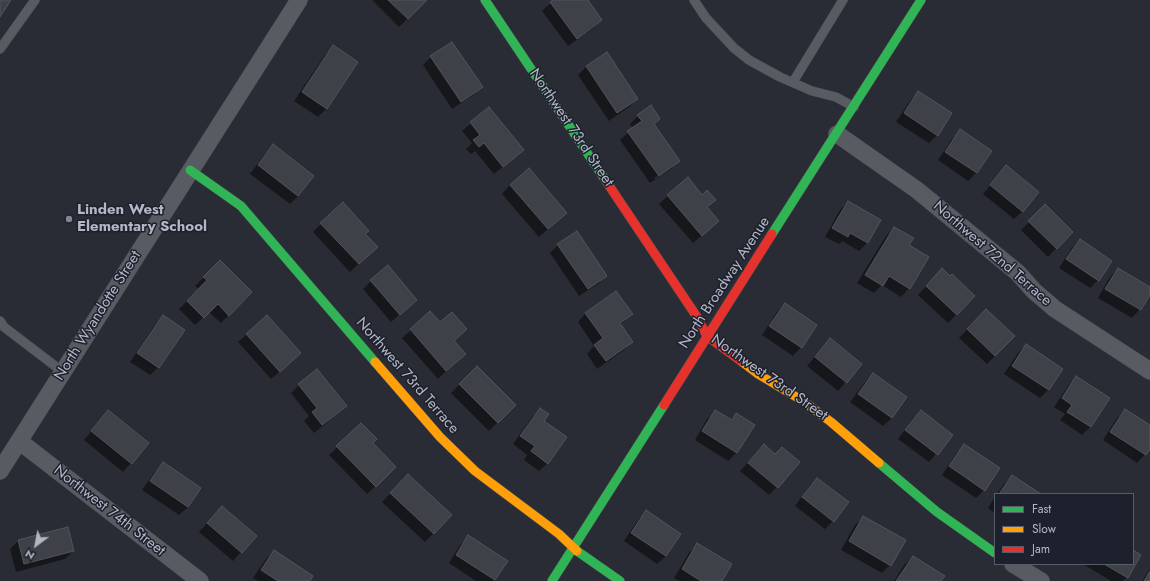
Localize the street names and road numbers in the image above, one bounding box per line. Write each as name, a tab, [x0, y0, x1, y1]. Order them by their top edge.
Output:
street label: Northwest 73rd Street	[525, 66, 617, 190]
street label: Northwest 72nd Terrace	[929, 198, 1055, 310]
street label: North Broadway Avenue	[676, 214, 774, 352]
street label: North Wyandotte Street	[51, 248, 145, 384]
street label: Northwest 73rd Terrace	[352, 314, 462, 438]
street label: Northwest 73rd Street	[707, 331, 831, 425]
street label: Northwest 74th Street	[50, 462, 168, 560]

